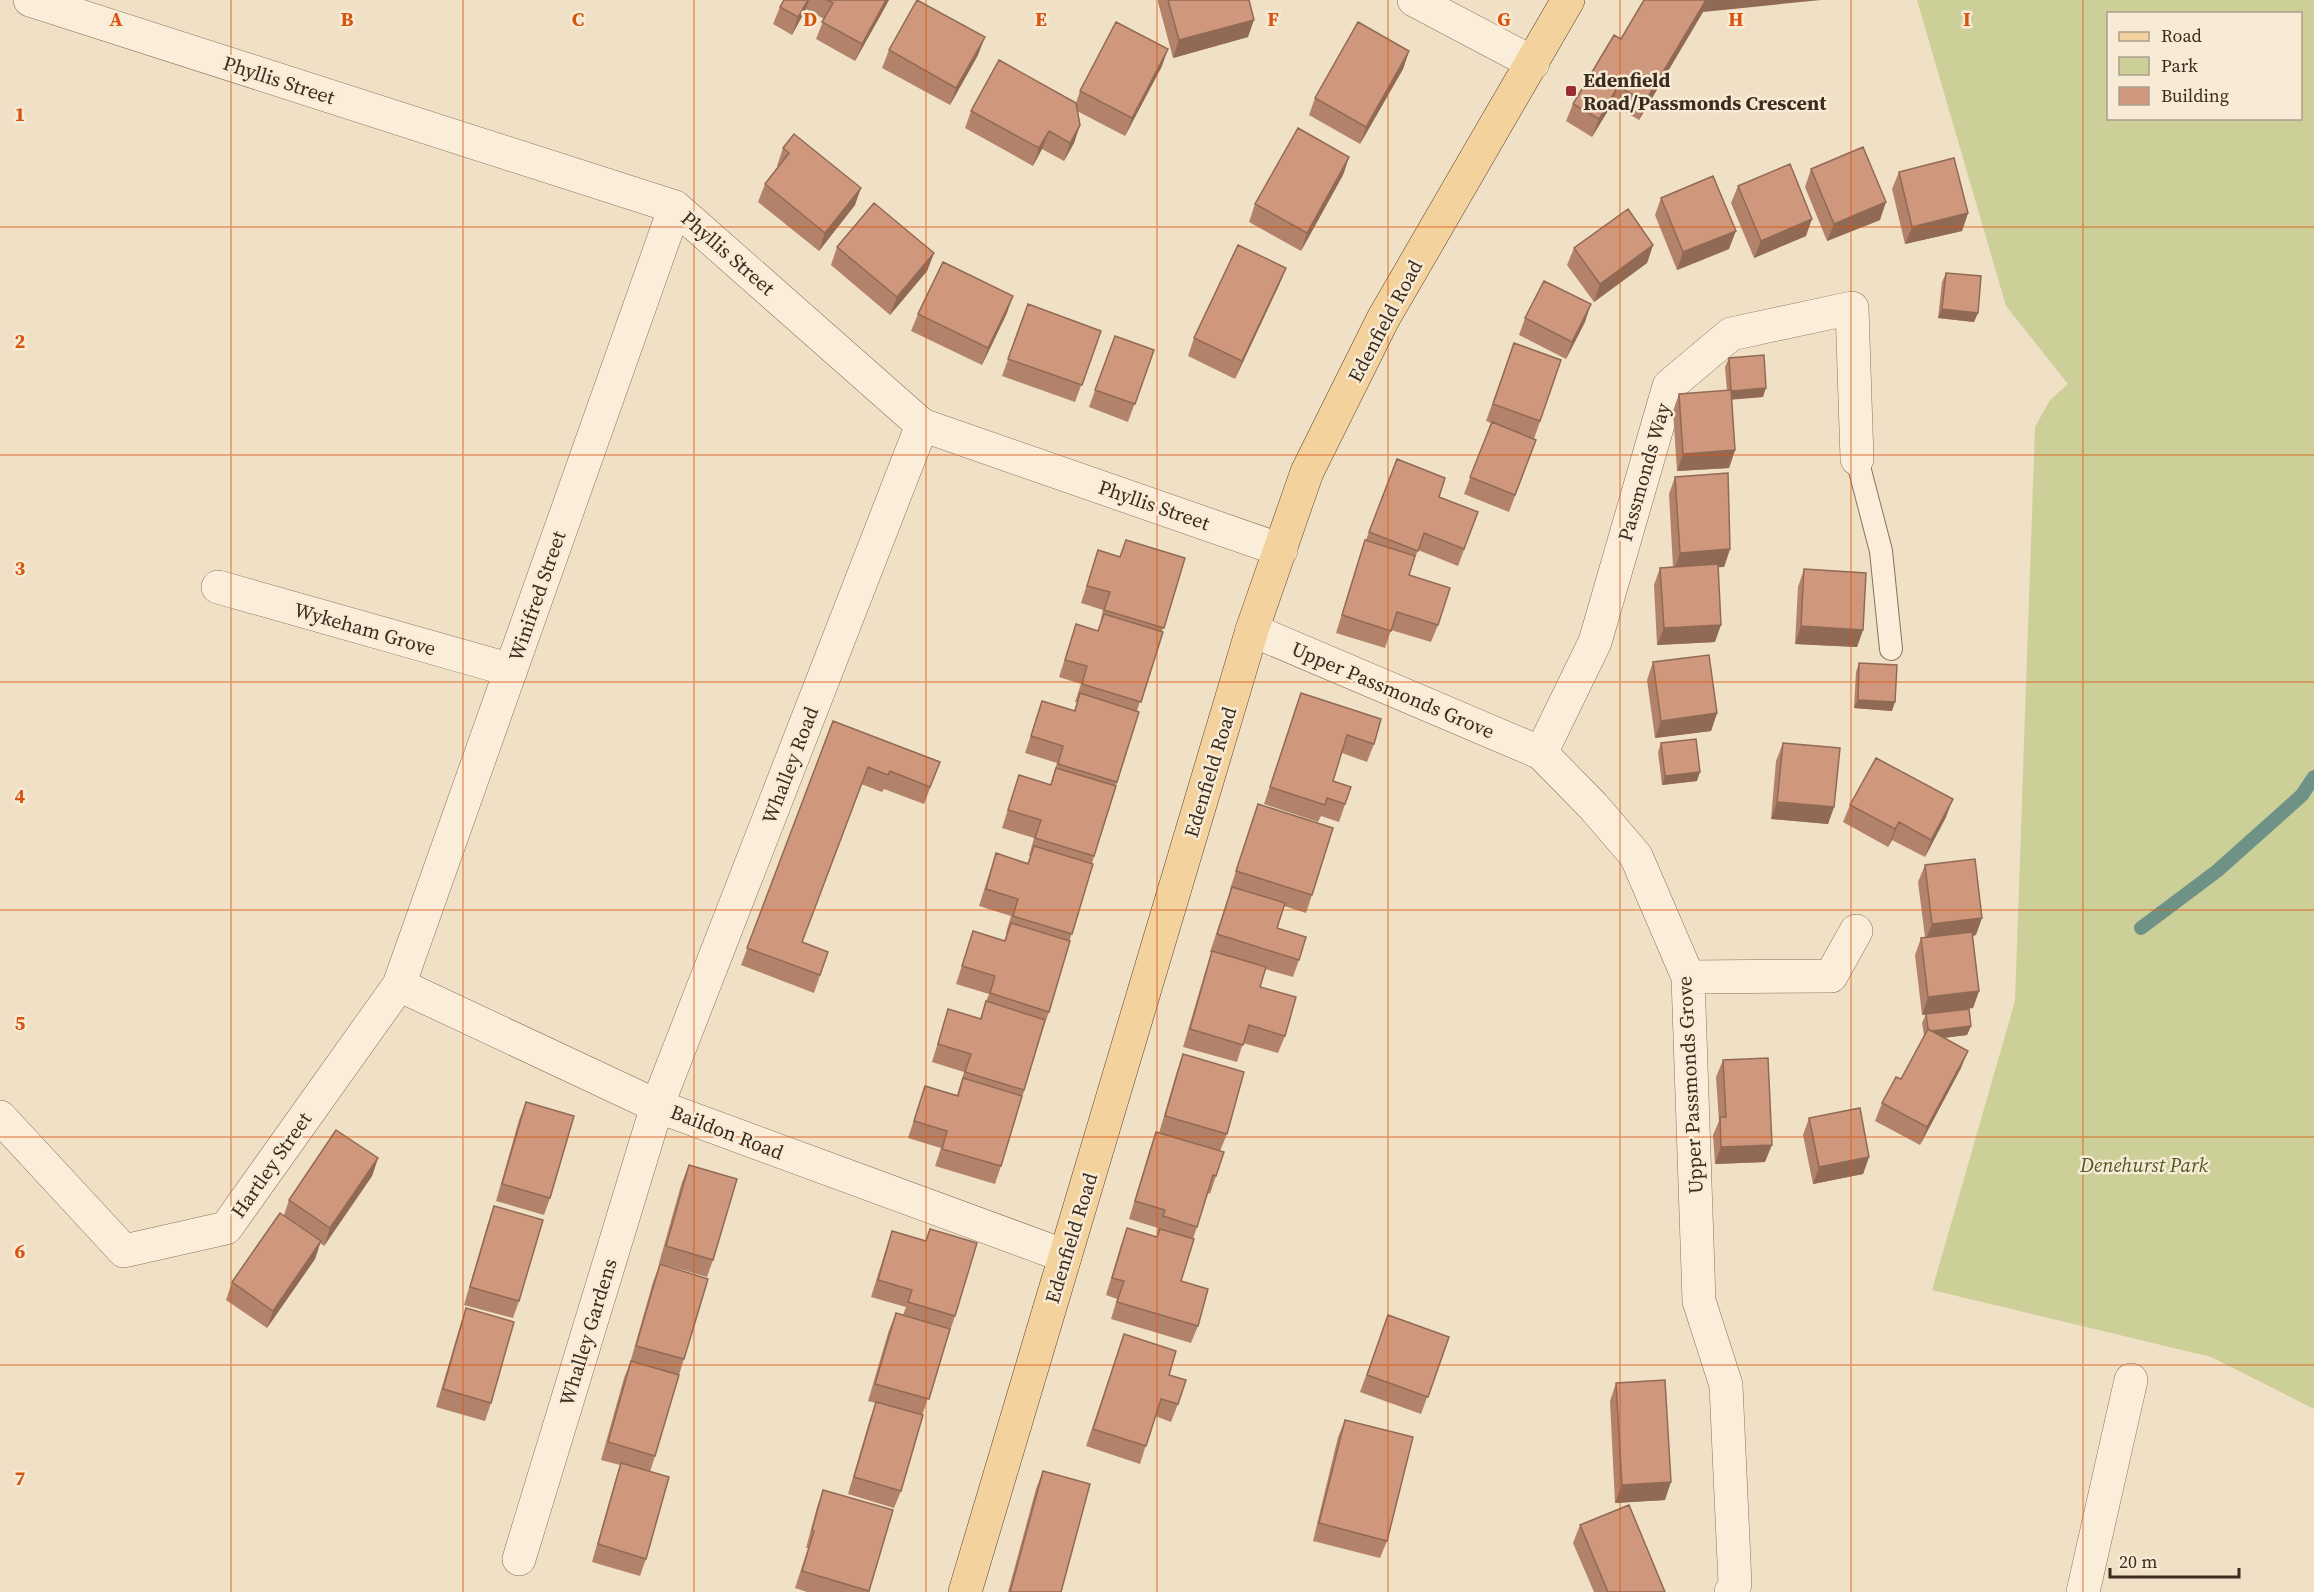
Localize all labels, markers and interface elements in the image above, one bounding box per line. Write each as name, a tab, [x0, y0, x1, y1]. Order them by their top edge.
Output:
text: A	[109, 5, 123, 33]
text: B	[340, 5, 354, 33]
text: C	[572, 5, 584, 33]
text: D	[803, 5, 817, 33]
text: E	[1035, 5, 1047, 33]
text: F	[1267, 5, 1279, 33]
text: G	[1497, 5, 1511, 33]
text: H	[1728, 5, 1744, 33]
text: I	[1963, 5, 1971, 33]
legend	[2107, 12, 2302, 120]
text: Road	[2161, 23, 2202, 48]
street label: Phyllis Street	[220, 49, 339, 111]
text: Park	[2161, 53, 2198, 78]
place label: Edenfield Road/Passmonds Crescent	[1583, 66, 1827, 117]
text: Building	[2161, 83, 2229, 108]
marker: Edenfield Road/Passmonds Crescent	[1564, 84, 1578, 98]
text: 1	[15, 100, 25, 128]
street label: Phyllis Street	[675, 204, 781, 302]
street label: Edenfield Road	[1341, 254, 1429, 387]
text: 2	[15, 327, 26, 355]
street label: Passmonds Way	[1611, 399, 1677, 544]
street label: Phyllis Street	[1095, 473, 1214, 537]
street label: Winifred Street	[502, 527, 573, 665]
text: 3	[15, 554, 26, 582]
street label: Wykeham Grove	[291, 595, 439, 663]
street label: Upper Passmonds Grove	[1287, 635, 1499, 745]
street label: Whalley Road	[755, 702, 825, 828]
street label: Edenfield Road	[1177, 703, 1243, 841]
text: 4	[15, 782, 26, 810]
street label: Upper Passmonds Grove	[1670, 975, 1710, 1195]
text: 5	[15, 1009, 26, 1037]
street label: Baildon Road	[666, 1098, 788, 1167]
street label: Hartley Street	[224, 1106, 318, 1224]
park label: Denehurst Park	[2079, 1151, 2209, 1179]
street label: Edenfield Road	[1038, 1169, 1104, 1307]
text: 6	[15, 1237, 26, 1265]
street label: Whalley Gardens	[552, 1255, 624, 1409]
text: 7	[15, 1464, 26, 1492]
scale bar	[2110, 1541, 2239, 1579]
text: 20 m	[2119, 1549, 2157, 1574]

